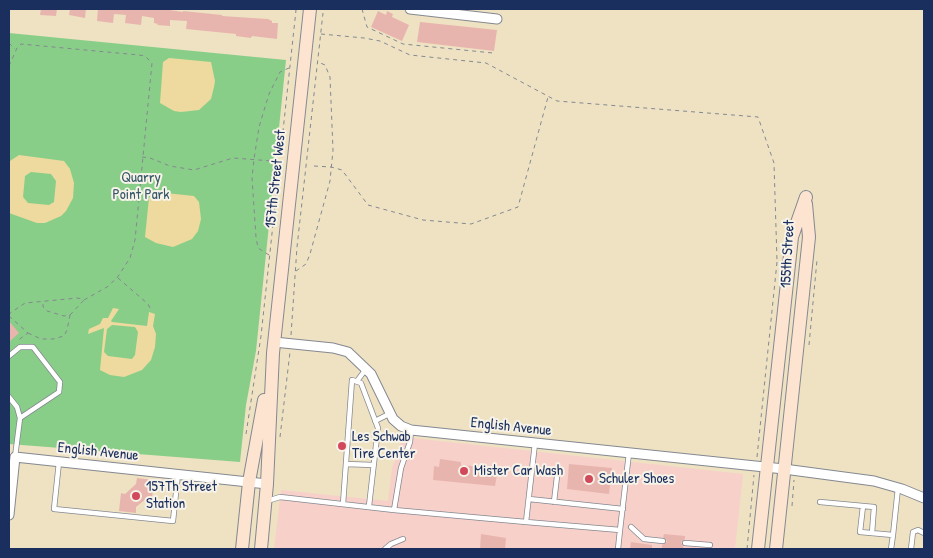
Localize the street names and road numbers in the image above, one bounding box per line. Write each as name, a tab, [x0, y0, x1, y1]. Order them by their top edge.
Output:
street label: 157th Street West	[262, 129, 290, 229]
street label: 155th Street	[777, 220, 799, 288]
street label: English Avenue	[470, 414, 552, 440]
street label: English Avenue	[57, 439, 139, 465]

